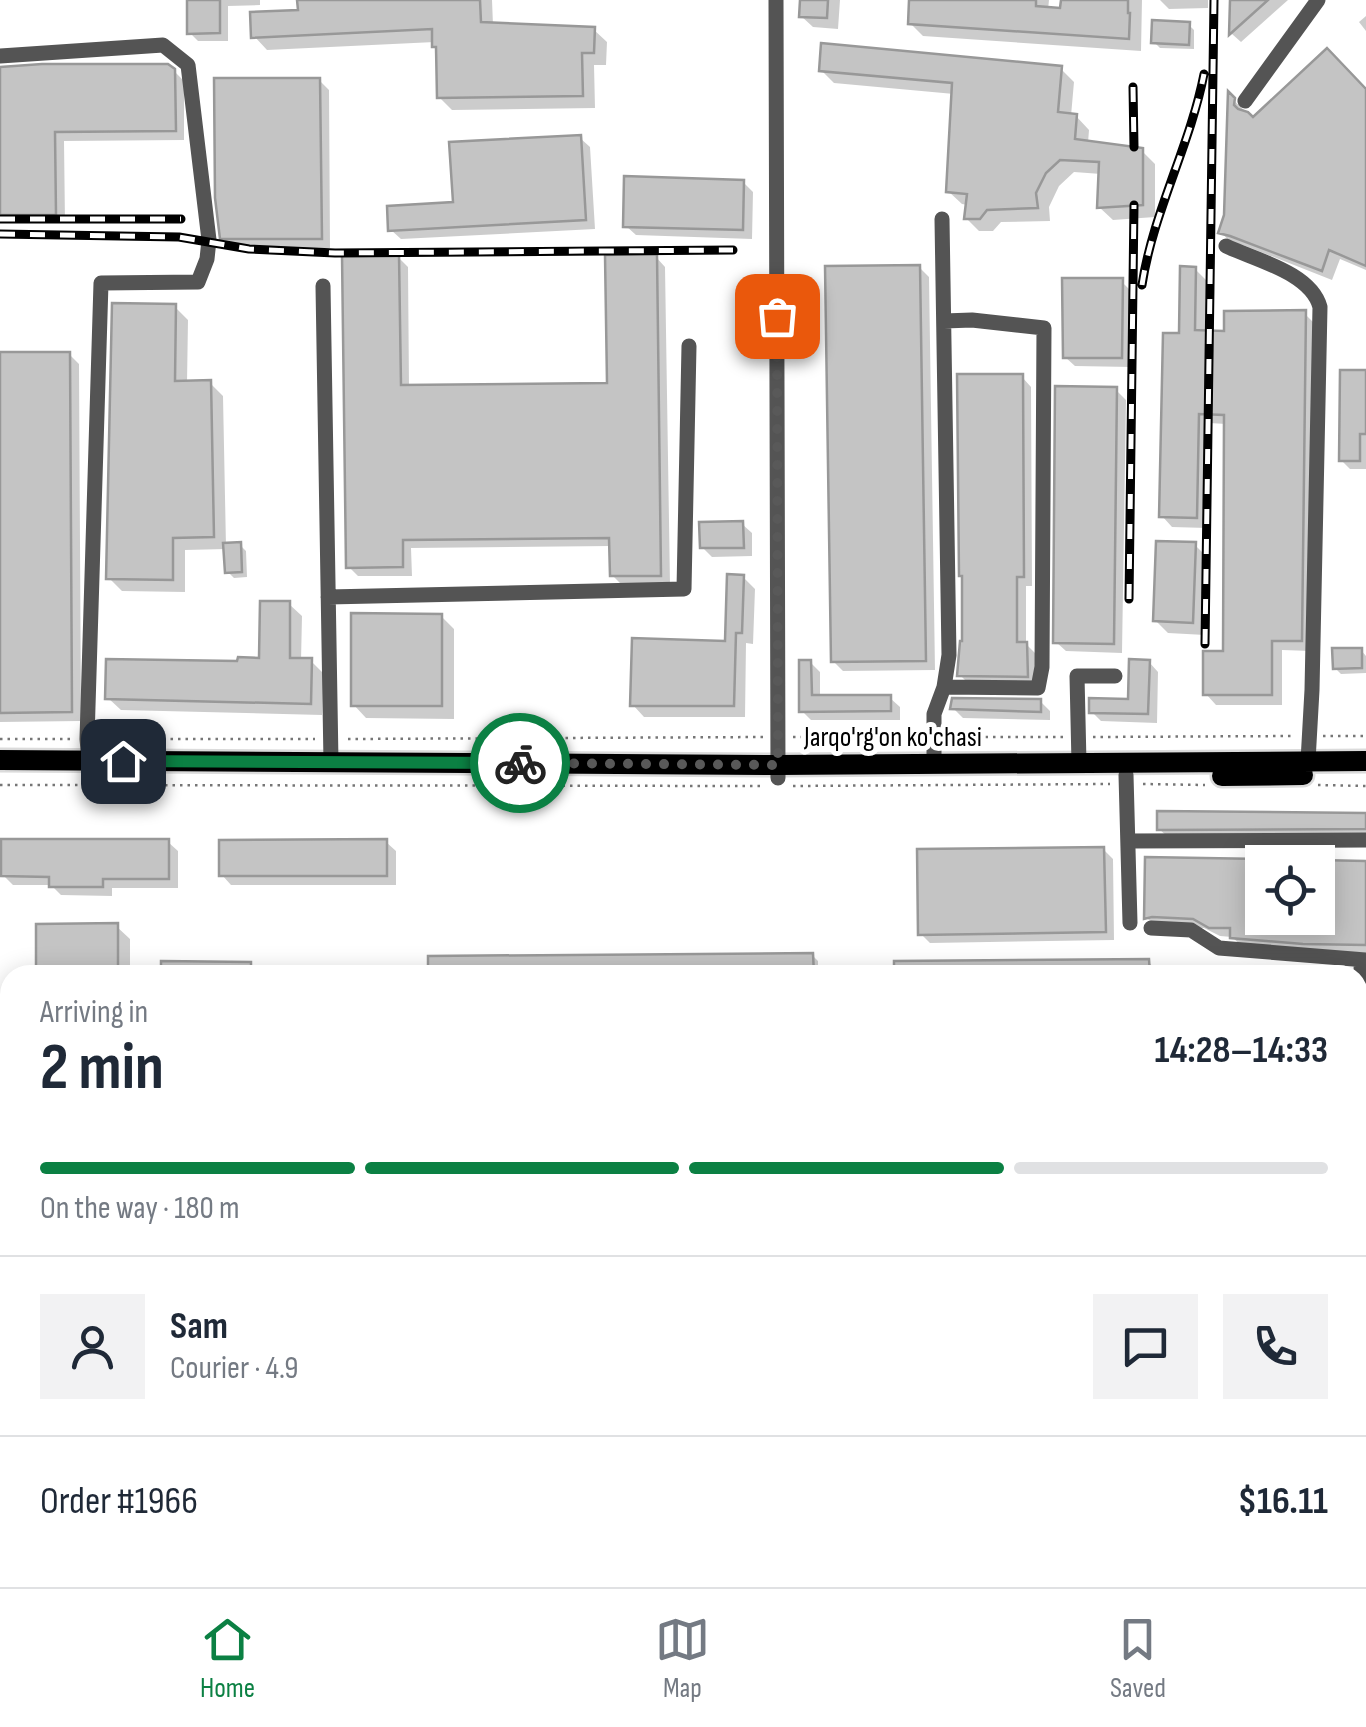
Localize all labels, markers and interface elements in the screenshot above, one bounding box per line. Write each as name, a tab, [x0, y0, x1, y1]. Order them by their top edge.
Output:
pin	[735, 274, 820, 359]
icon: bag	[750, 289, 805, 344]
courier	[470, 713, 570, 813]
pin	[81, 719, 166, 804]
street label: Jarqo'rg'on ko'chasi	[803, 721, 982, 754]
icon: home	[96, 734, 151, 789]
icon: bike	[493, 736, 548, 791]
map controls	[1245, 845, 1335, 935]
button: locate	[1245, 845, 1335, 935]
text: Arriving in	[40, 993, 148, 1032]
text: 14:28–14:33	[1154, 1028, 1328, 1073]
text: 2 min	[40, 1030, 164, 1108]
text: On the way · 180 m	[40, 1189, 239, 1228]
button: person	[40, 1294, 145, 1399]
button: chat	[1093, 1294, 1198, 1399]
button: phone	[1223, 1294, 1328, 1399]
text: Sam	[170, 1304, 228, 1349]
text: Courier · 4.9	[170, 1349, 298, 1388]
text: Order #1966	[40, 1479, 198, 1524]
text: $16.11	[1238, 1479, 1328, 1524]
tab: Home	[200, 1612, 255, 1705]
tab: Map	[655, 1612, 710, 1705]
tab: Saved	[1110, 1612, 1166, 1705]

